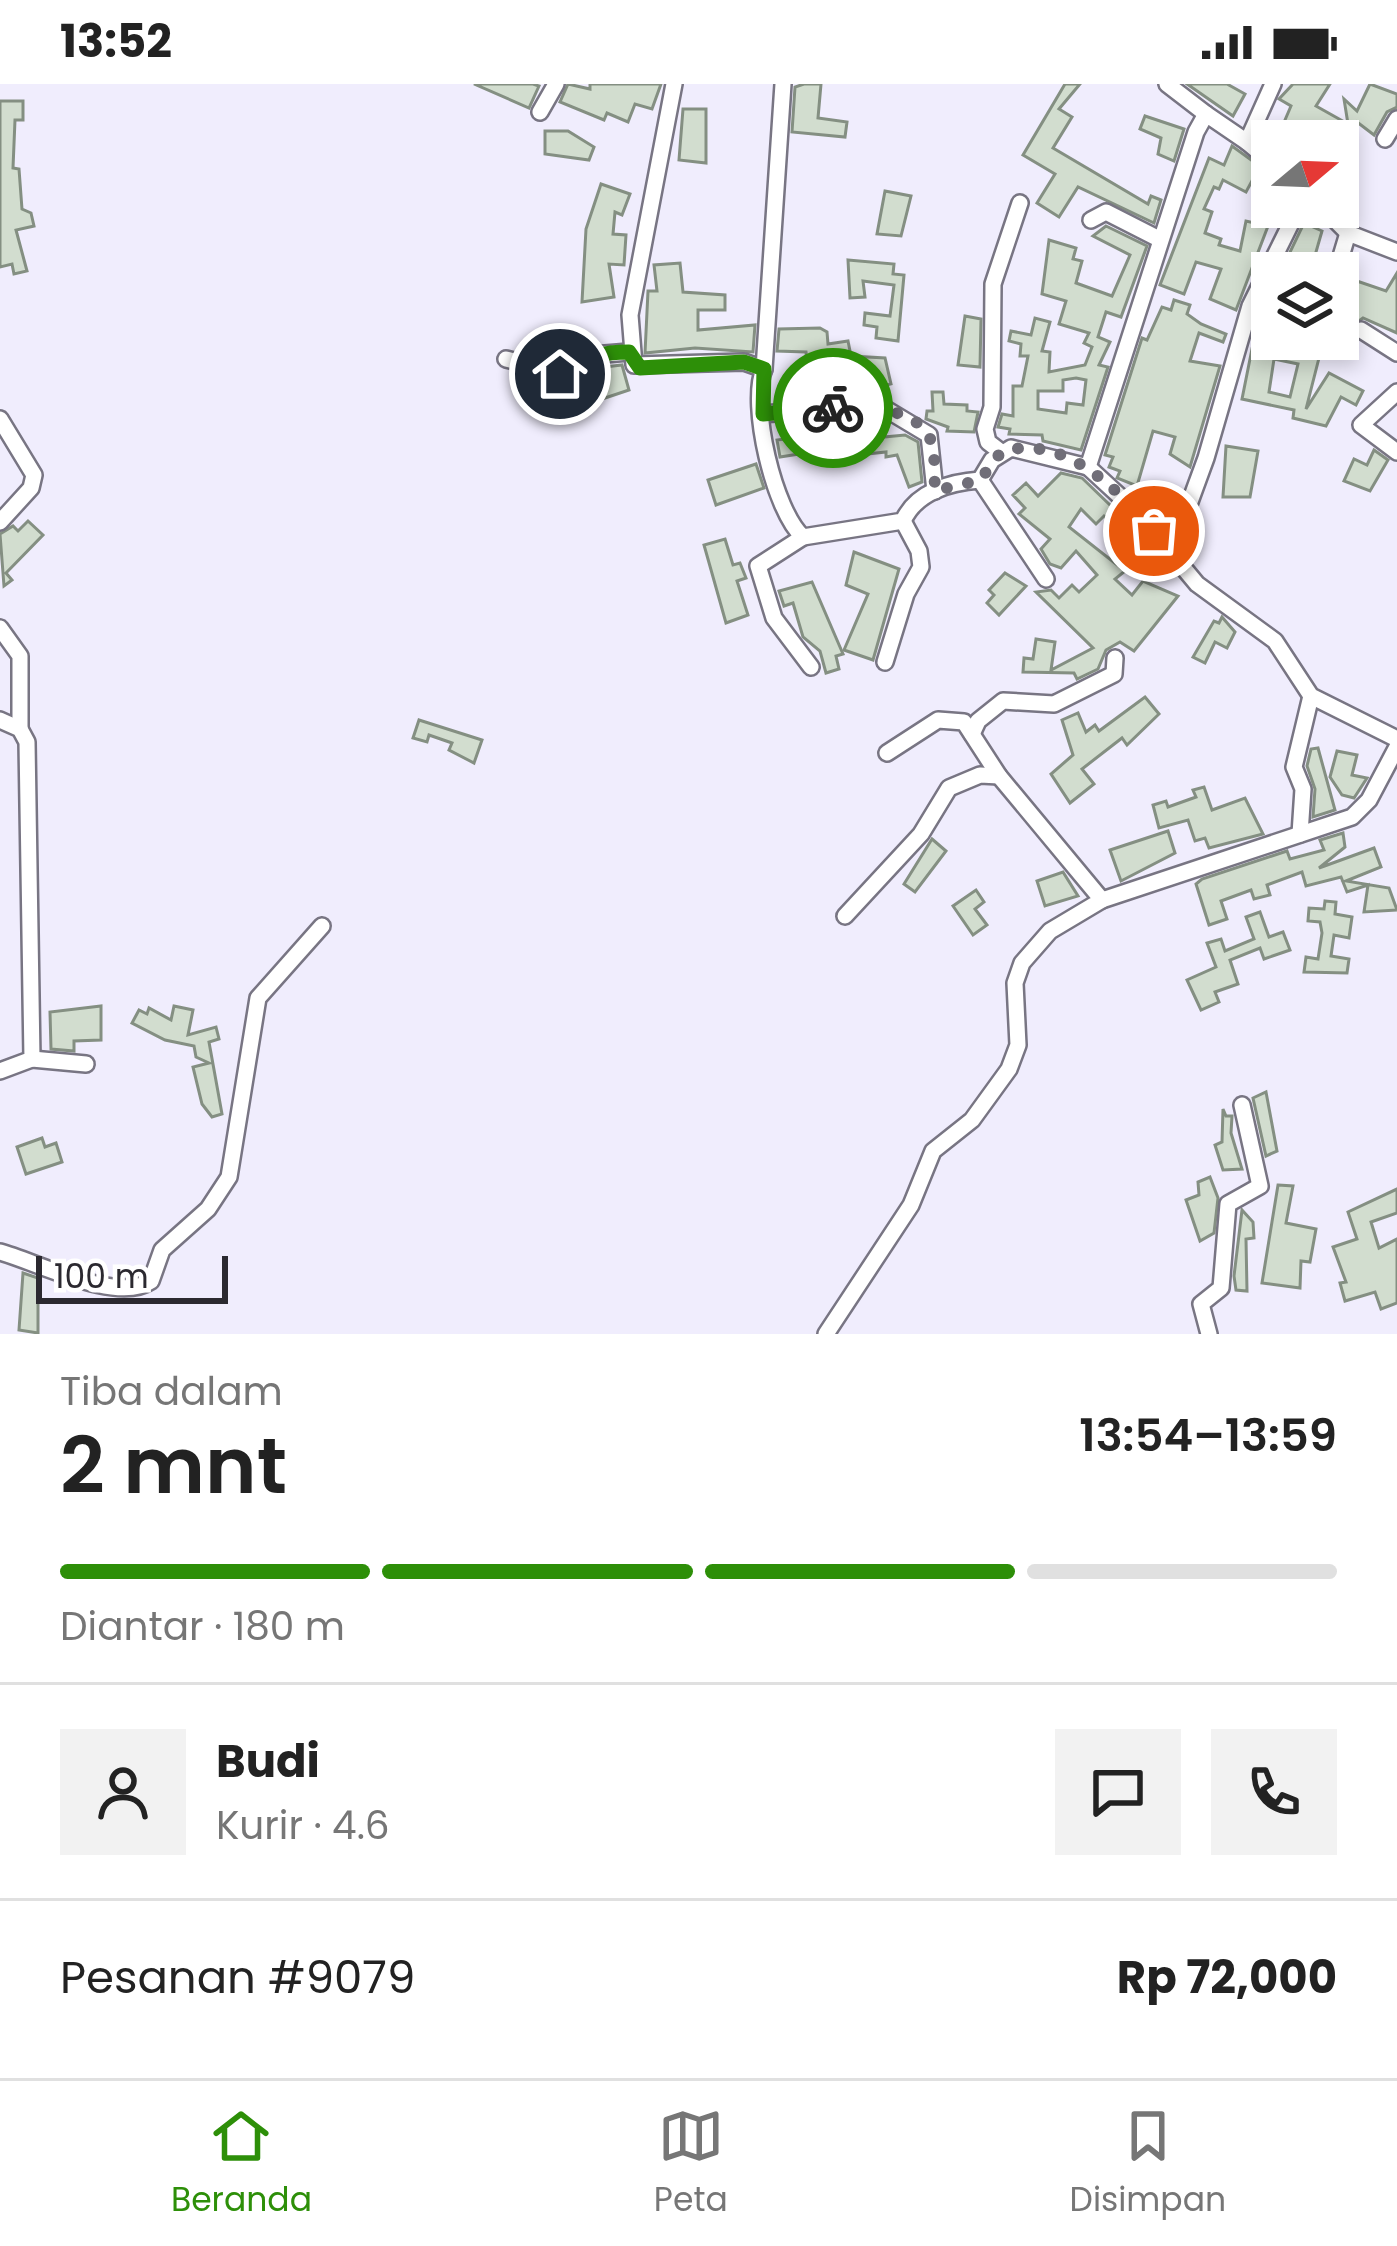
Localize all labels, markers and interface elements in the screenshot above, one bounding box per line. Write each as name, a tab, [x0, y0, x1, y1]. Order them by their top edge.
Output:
text: 13:52	[60, 10, 172, 73]
north arrow	[1251, 120, 1359, 228]
map controls	[1251, 120, 1359, 360]
button: layers	[1251, 252, 1359, 360]
pin	[509, 323, 611, 425]
icon: home	[527, 341, 593, 407]
courier	[773, 348, 893, 468]
icon: bike	[800, 375, 866, 441]
pin	[1103, 480, 1205, 582]
icon: bag	[1121, 498, 1187, 564]
scale bar	[36, 1250, 228, 1303]
text: 100 m	[54, 1253, 149, 1300]
text: Tiba dalam	[60, 1364, 283, 1419]
text: 13:54–13:59	[1079, 1404, 1337, 1467]
text: 2 mnt	[60, 1411, 287, 1520]
text: Diantar · 180 m	[60, 1599, 345, 1654]
button: person	[60, 1729, 186, 1855]
button: chat	[1055, 1729, 1181, 1855]
button: phone	[1211, 1729, 1337, 1855]
text: Budi	[216, 1730, 320, 1793]
text: Kurir · 4.6	[216, 1798, 390, 1853]
text: Pesanan #9079	[60, 1946, 415, 2009]
text: Rp 72,000	[1117, 1946, 1337, 2009]
tab: Beranda	[171, 2103, 312, 2225]
tab: Peta	[654, 2103, 728, 2225]
tab: Disimpan	[1070, 2103, 1226, 2225]

